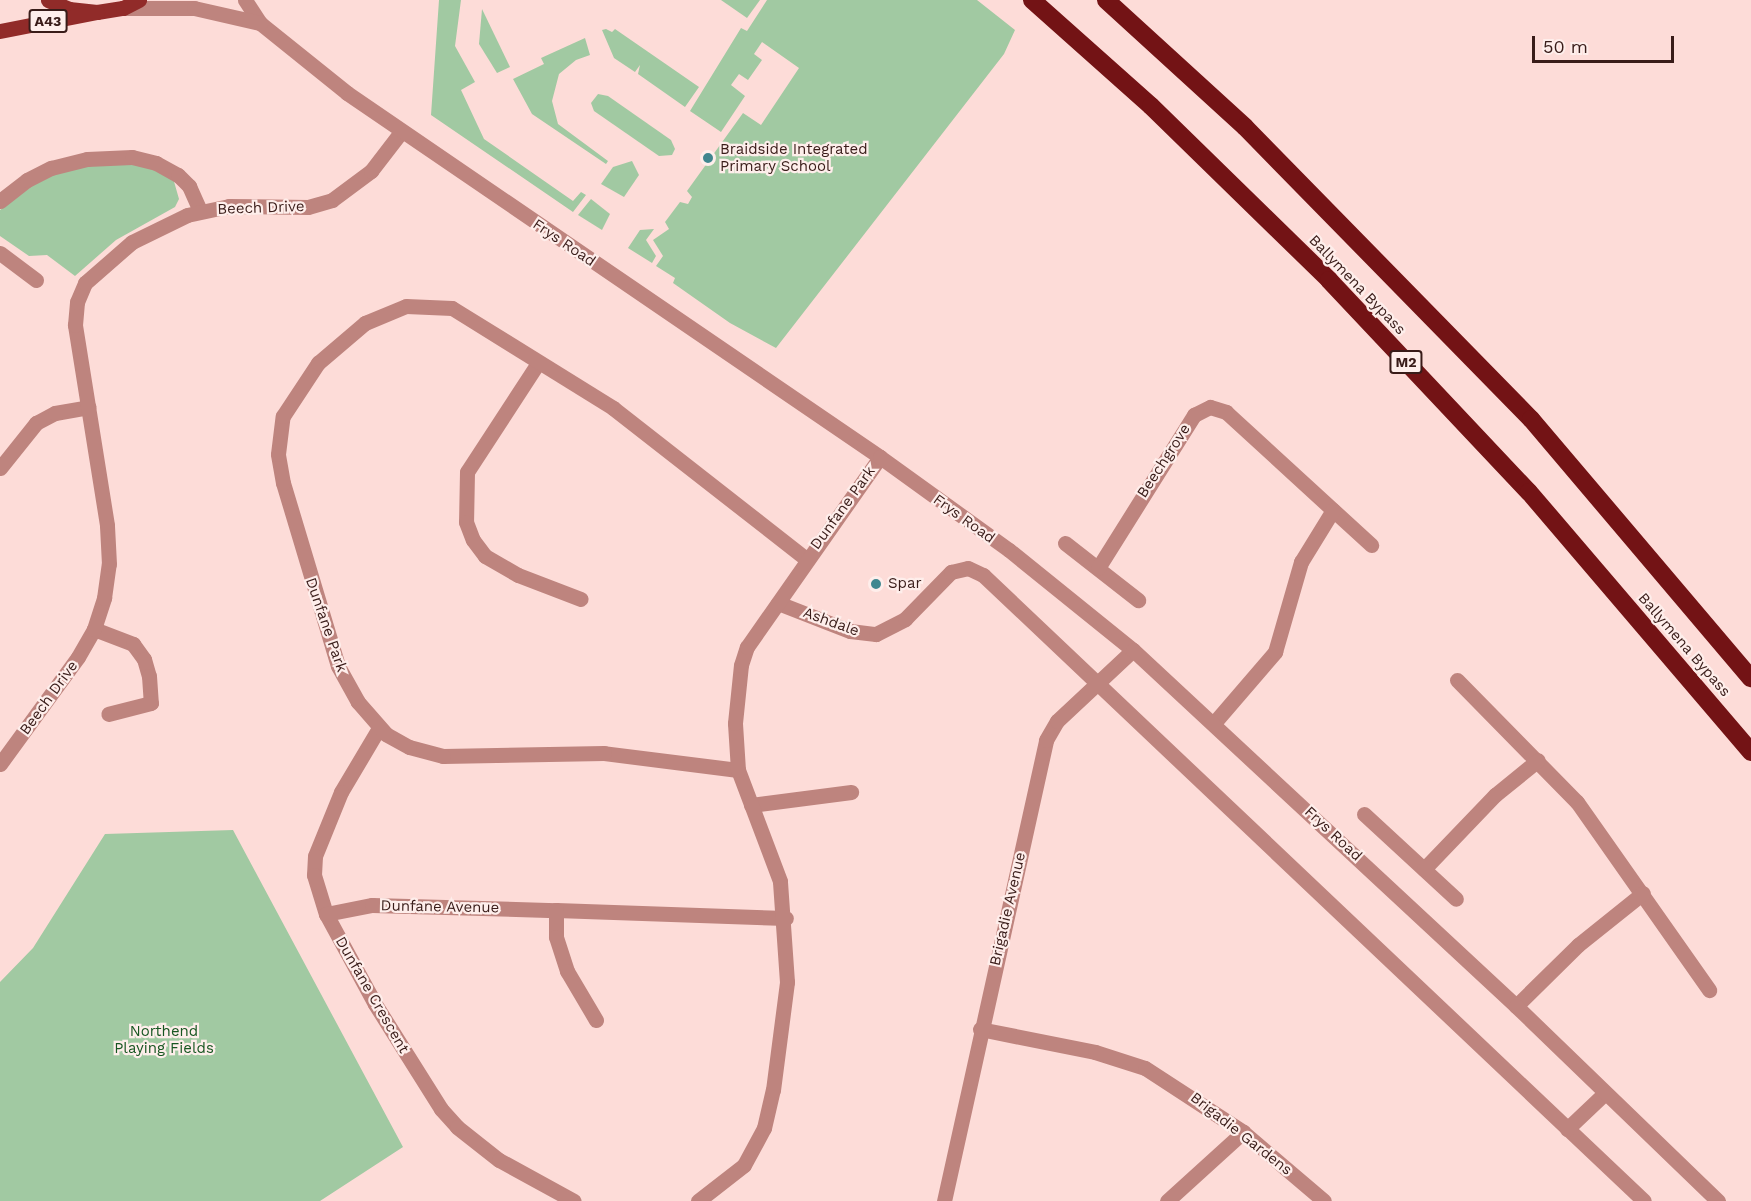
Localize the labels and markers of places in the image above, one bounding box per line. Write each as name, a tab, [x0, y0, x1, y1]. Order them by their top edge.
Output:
place label: Braidside Integrated Primary School	[720, 140, 868, 175]
marker: Braidside Integrated Primary School	[701, 151, 715, 165]
place label: Spar	[888, 575, 922, 593]
marker: Spar	[869, 577, 883, 591]

